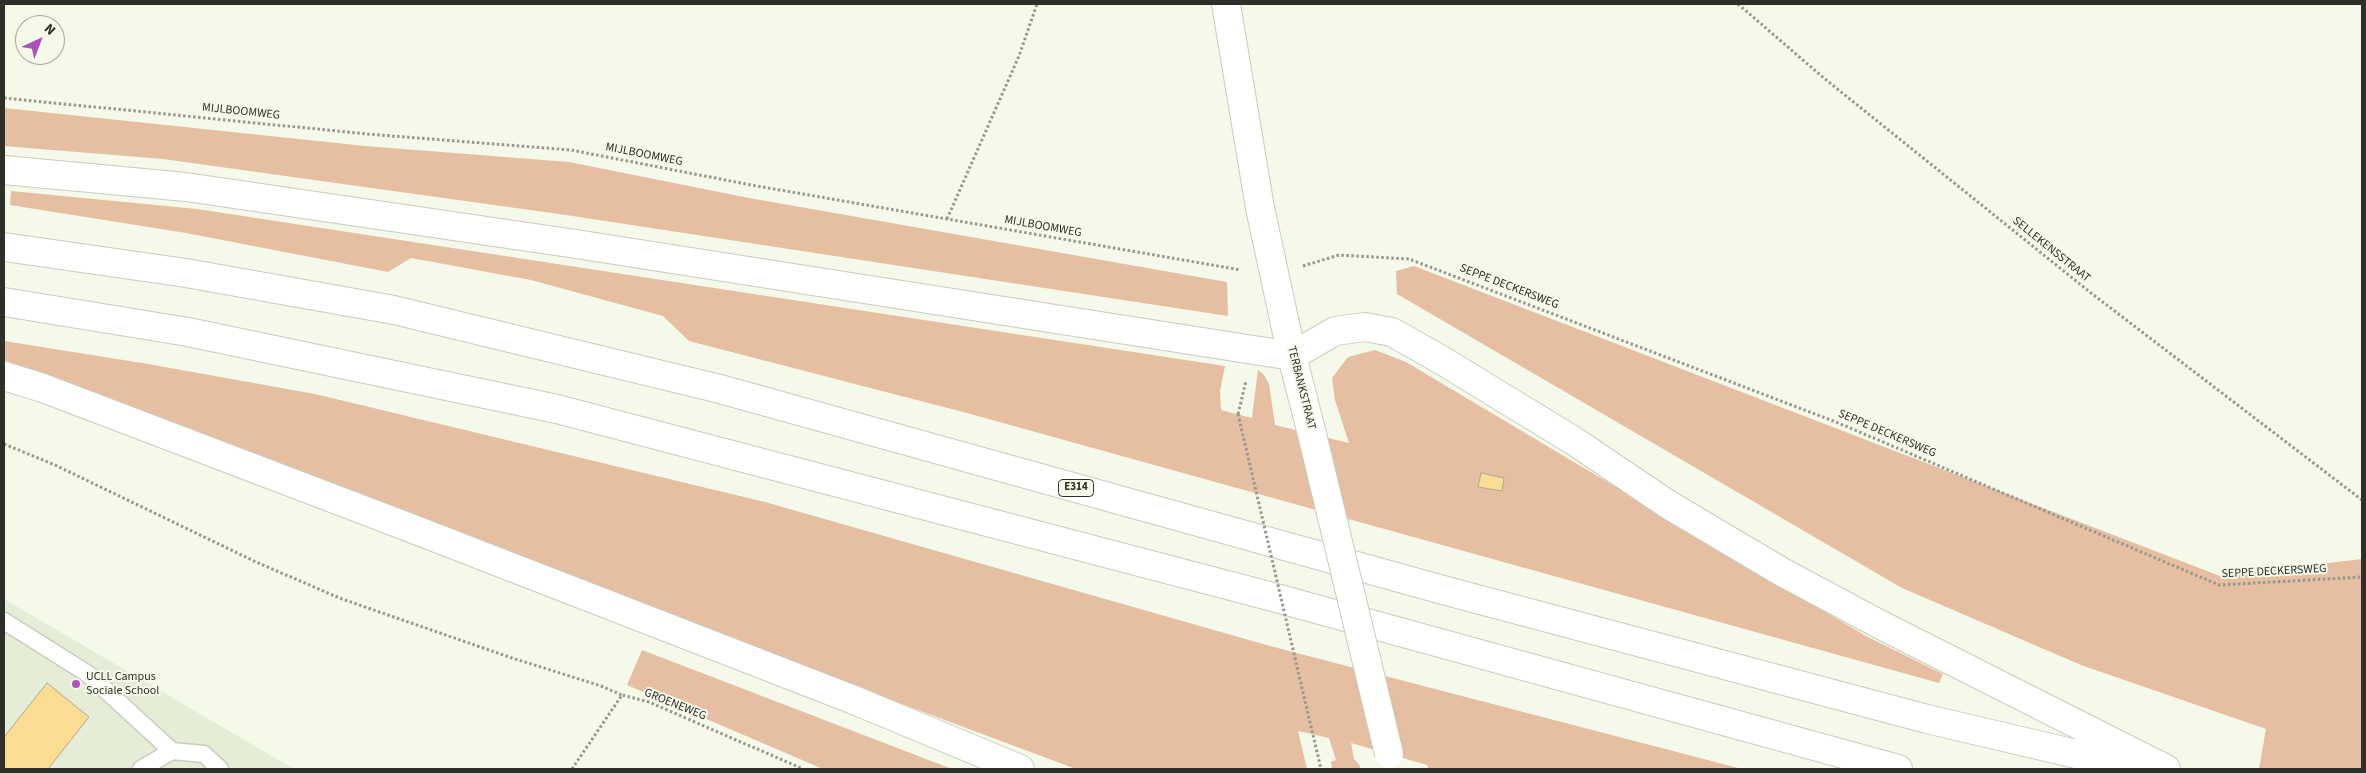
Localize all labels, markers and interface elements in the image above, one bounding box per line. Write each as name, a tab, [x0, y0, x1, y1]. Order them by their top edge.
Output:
north arrow	[15, 15, 65, 65]
text: N	[39, 19, 60, 40]
street label: MIJLBOOMWEG	[201, 101, 281, 123]
street label: MIJLBOOMWEG	[604, 140, 684, 170]
street label: MIJLBOOMWEG	[1003, 213, 1083, 241]
street label: SELLEKENSSTRAAT	[2009, 214, 2093, 286]
street label: SEPPE DECKERSWEG	[1457, 261, 1561, 313]
street label: TERBANKSTRAAT	[1284, 345, 1318, 431]
street label: SEPPE DECKERSWEG	[1836, 407, 1938, 461]
road number: E314	[1058, 479, 1094, 496]
street label: SEPPE DECKERSWEG	[2221, 562, 2327, 582]
place label: UCLL Campus Sociale School	[86, 670, 159, 698]
marker: UCLL Campus Sociale School	[70, 678, 82, 690]
street label: GROENEWEG	[642, 686, 708, 724]

